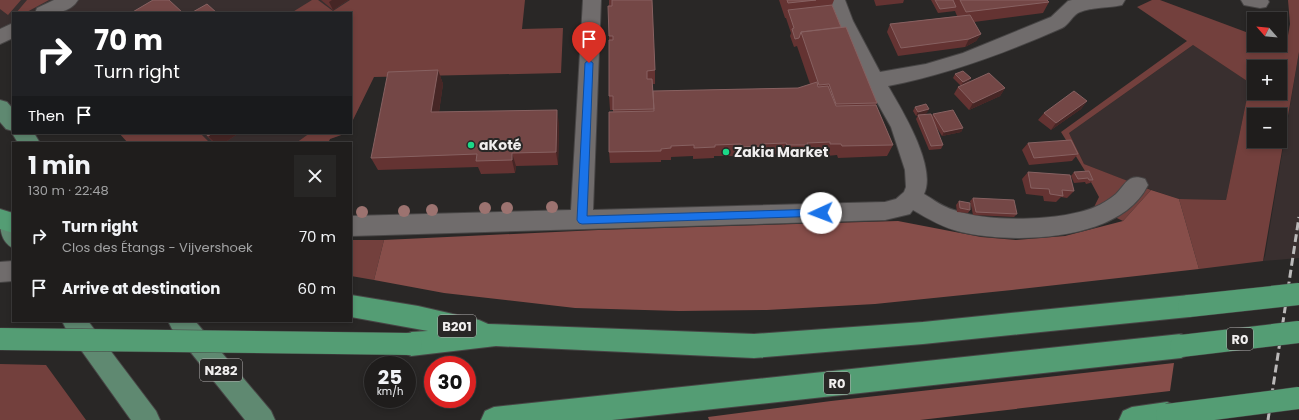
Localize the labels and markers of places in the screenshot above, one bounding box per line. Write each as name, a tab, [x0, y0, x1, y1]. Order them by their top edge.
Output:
pin	[572, 22, 606, 63]
place label: aKoté	[479, 135, 522, 155]
marker: aKoté	[466, 140, 476, 150]
place label: Zakia Market	[734, 142, 829, 162]
marker: Zakia Market	[721, 147, 731, 157]

